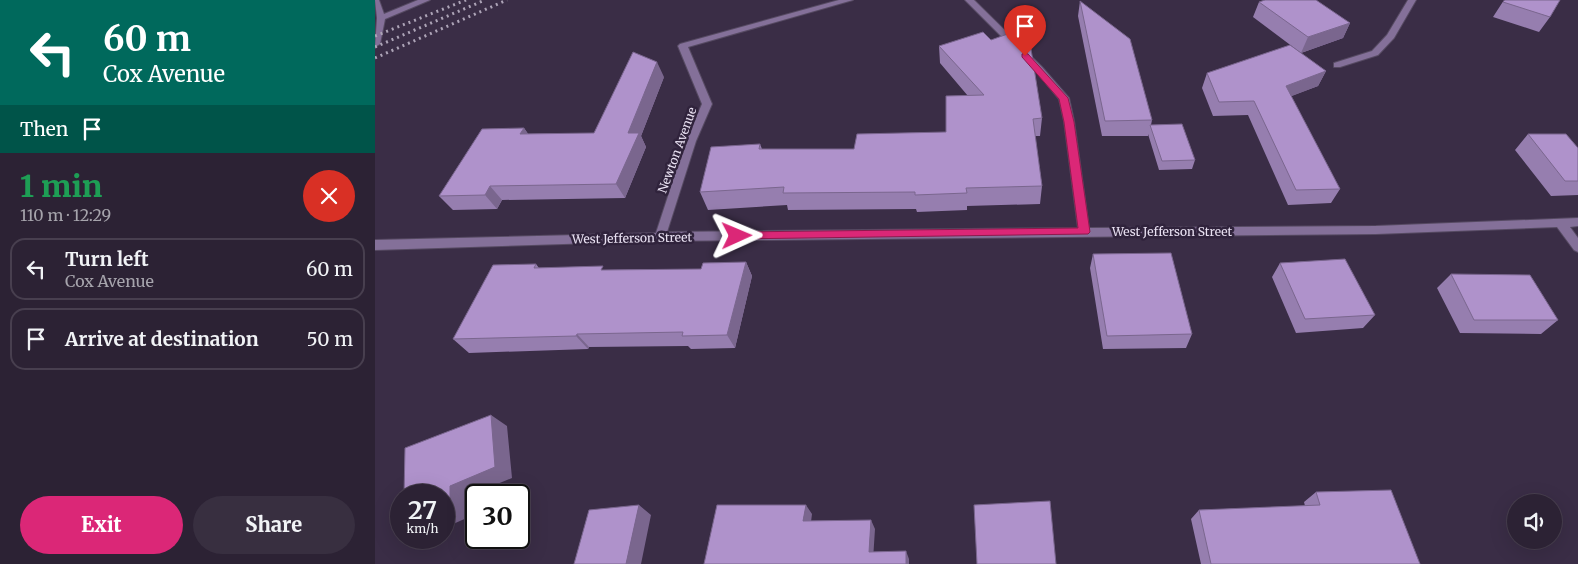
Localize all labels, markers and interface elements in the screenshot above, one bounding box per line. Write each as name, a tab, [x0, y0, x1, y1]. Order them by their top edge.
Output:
pin	[1004, 5, 1046, 56]
icon: arrive	[1011, 12, 1039, 40]
text: 60 m	[103, 17, 191, 61]
icon: left	[20, 20, 85, 85]
text: Cox Avenue	[103, 60, 225, 88]
street label: Newton Avenue	[655, 105, 699, 195]
icon: arrive	[78, 115, 106, 143]
text: Then	[20, 117, 68, 141]
text: 1 min	[20, 167, 102, 205]
button: close	[303, 170, 355, 222]
text: 110 m · 12:29	[20, 205, 111, 225]
position arrow	[710, 209, 762, 261]
street label: West Jefferson Street	[1111, 224, 1232, 239]
street label: West Jefferson Street	[571, 229, 693, 247]
text: Turn left	[65, 247, 149, 271]
icon: left	[22, 255, 50, 283]
text: 60 m	[306, 257, 353, 281]
text: Cox Avenue	[65, 271, 154, 291]
icon: arrive	[22, 325, 50, 353]
text: Arrive at destination	[65, 327, 259, 351]
text: 50 m	[307, 327, 353, 351]
speed limit sign: 30	[465, 484, 530, 549]
text: 27	[408, 494, 437, 526]
map controls	[1507, 494, 1562, 549]
button: sound	[1507, 494, 1562, 549]
button: Exit	[20, 496, 183, 554]
button: Share	[193, 496, 355, 554]
text: km/h	[407, 521, 438, 536]

